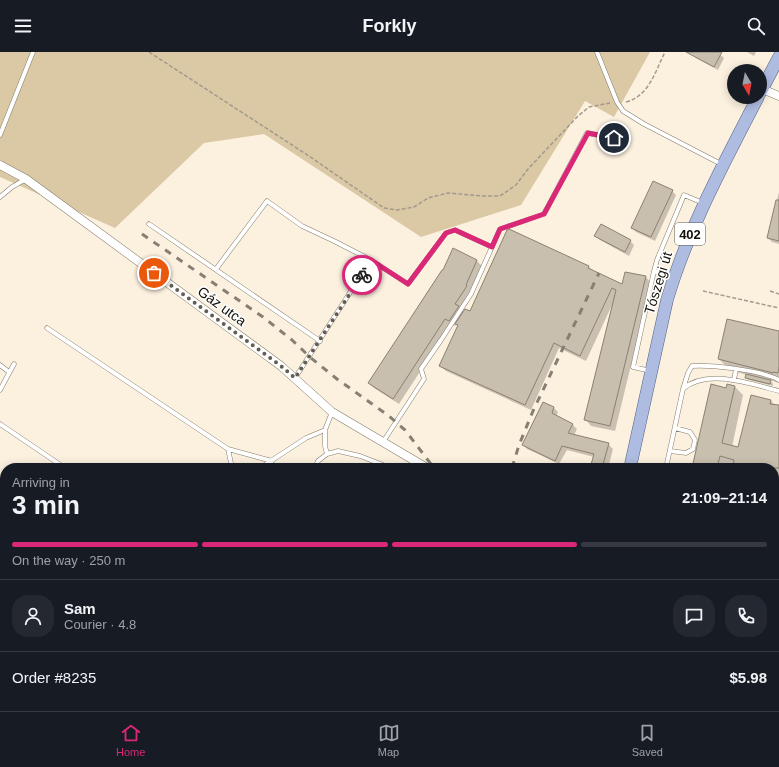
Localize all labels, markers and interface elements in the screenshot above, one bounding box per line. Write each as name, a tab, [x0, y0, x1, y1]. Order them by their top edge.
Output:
icon: menu	[12, 15, 34, 37]
icon: search	[745, 15, 767, 37]
text: Forkly	[362, 16, 417, 36]
north arrow	[727, 64, 767, 104]
map controls	[727, 64, 767, 104]
pin	[597, 121, 631, 155]
icon: home	[603, 127, 625, 149]
road number: 402	[675, 223, 705, 245]
street label: Tószegi út	[641, 250, 675, 316]
courier	[342, 255, 382, 295]
pin	[137, 256, 171, 290]
icon: bag	[143, 262, 165, 284]
icon: bike	[351, 264, 373, 286]
street label: Gáz utca	[195, 283, 250, 329]
text: Arriving in	[12, 475, 70, 490]
text: 21:09–21:14	[682, 489, 767, 506]
text: 3 min	[12, 490, 80, 520]
text: On the way · 250 m	[12, 553, 125, 568]
button: person	[12, 595, 54, 637]
button: chat	[673, 595, 715, 637]
button: phone	[725, 595, 767, 637]
text: Sam	[64, 600, 96, 617]
text: Courier · 4.8	[64, 617, 136, 632]
text: Order #8235	[12, 669, 96, 686]
text: $5.98	[729, 669, 767, 686]
tab: Home	[116, 722, 145, 758]
tab: Map	[378, 722, 400, 758]
tab: Saved	[632, 722, 663, 758]

